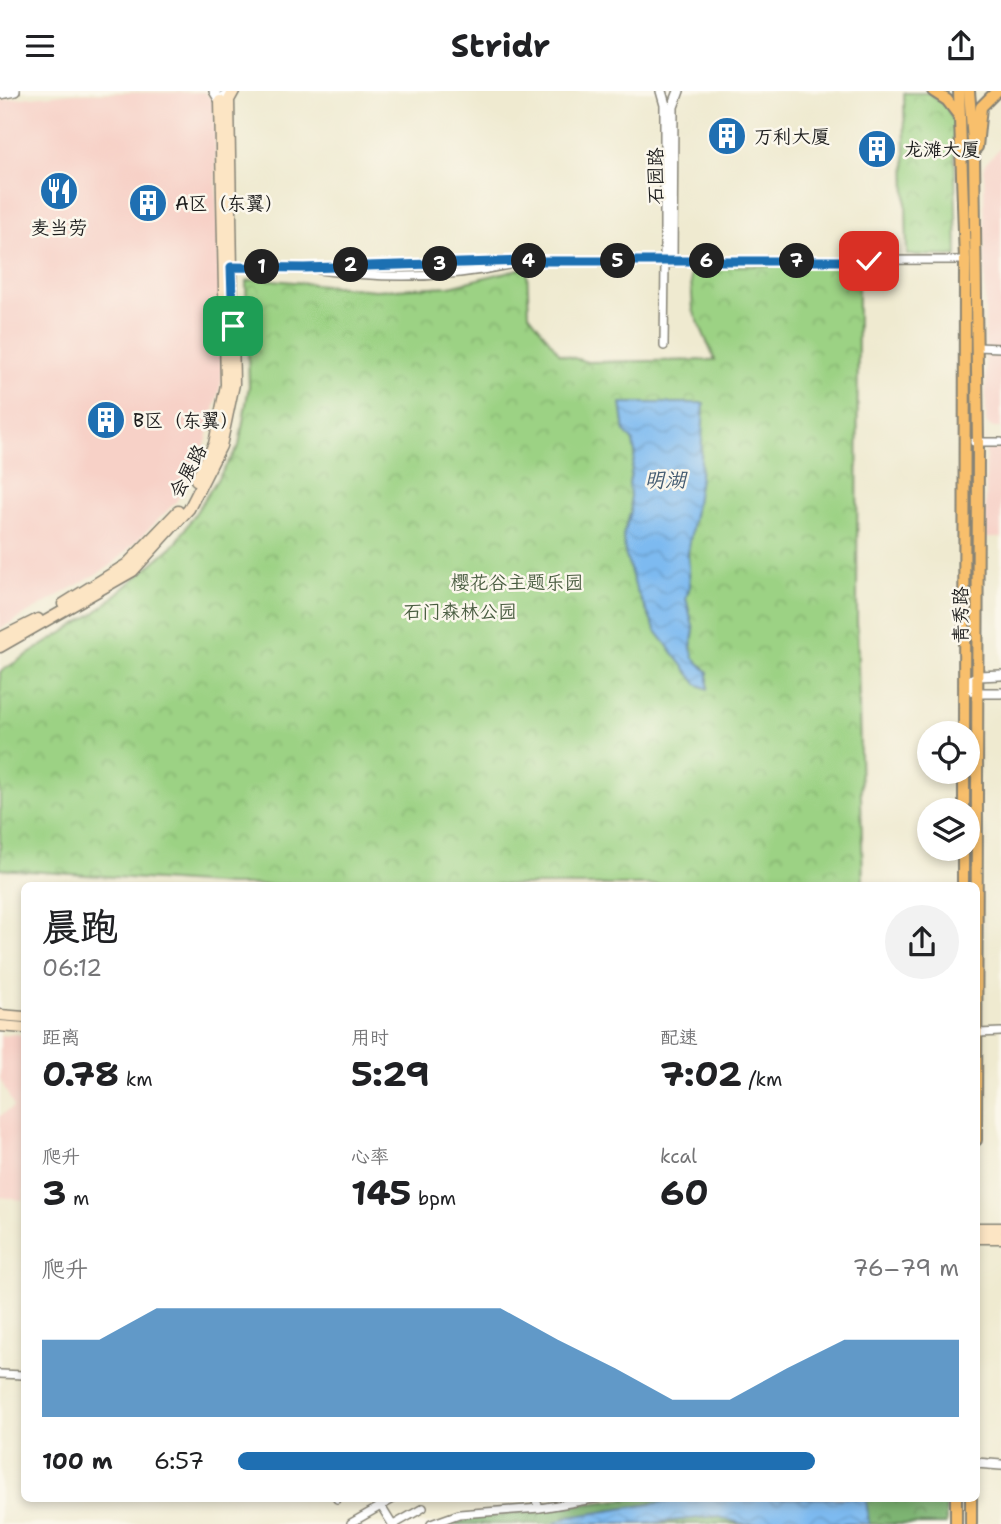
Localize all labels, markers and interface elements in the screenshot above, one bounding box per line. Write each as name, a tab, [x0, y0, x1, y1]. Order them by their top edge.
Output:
text: Stridr	[451, 24, 550, 67]
icon: menu	[21, 27, 59, 65]
icon: share	[942, 27, 980, 65]
building icon: 万利大厦	[706, 115, 748, 157]
place label: 万利大厦	[754, 124, 830, 149]
building icon: 龙滩大厦	[856, 128, 898, 170]
place label: 龙滩大厦	[904, 137, 980, 162]
street label: 石园路	[643, 147, 668, 205]
restaurant icon: 麦当劳	[38, 170, 80, 212]
building icon: A区（东翼）	[127, 182, 169, 224]
place label: A区（东翼）	[175, 191, 284, 216]
place label: 麦当劳	[30, 215, 88, 240]
pin	[839, 231, 899, 291]
icon: check	[850, 242, 888, 280]
pin: 4	[512, 243, 546, 279]
pin: 5	[600, 243, 636, 279]
pin: 6	[690, 243, 724, 279]
pin: 7	[780, 243, 814, 279]
pin: 2	[334, 247, 368, 283]
pin: 3	[422, 247, 458, 281]
text: 4	[522, 248, 535, 273]
text: 5	[612, 248, 623, 273]
text: 6	[700, 248, 713, 273]
text: 7	[790, 248, 803, 273]
pin: 1	[244, 249, 280, 285]
text: 3	[433, 251, 446, 276]
text: 2	[344, 252, 357, 277]
text: 1	[257, 254, 266, 279]
pin	[203, 296, 263, 356]
icon: arrive	[214, 307, 252, 345]
building icon: B区（东翼）	[85, 399, 127, 441]
place label: B区（东翼）	[133, 408, 239, 433]
street label: 会展路	[164, 440, 212, 502]
water label: 明湖	[644, 466, 688, 494]
park label: 樱花谷主题乐园	[450, 570, 584, 595]
street label: 青秀路	[948, 586, 973, 644]
park label: 石门森林公园	[403, 599, 517, 624]
map controls	[917, 721, 980, 861]
button: locate	[917, 721, 980, 784]
button: layers	[917, 798, 980, 861]
text: 晨跑	[42, 901, 118, 952]
button: share	[885, 905, 959, 979]
text: 06:12	[42, 953, 102, 983]
text: 距离	[42, 1025, 80, 1050]
text: 用时	[351, 1025, 389, 1050]
text: 配速	[660, 1025, 698, 1050]
text: 0.78	[42, 1050, 119, 1097]
text: 5:29	[351, 1050, 430, 1097]
text: 7:02	[660, 1050, 742, 1097]
text: km	[119, 1067, 153, 1092]
text: /km	[742, 1067, 782, 1092]
text: 爬升	[42, 1144, 80, 1169]
text: 心率	[351, 1144, 389, 1169]
text: kcal	[660, 1144, 697, 1169]
text: 3	[42, 1169, 67, 1216]
text: 145	[351, 1169, 411, 1216]
text: 60	[660, 1169, 709, 1216]
text: m	[67, 1186, 89, 1211]
text: bpm	[411, 1186, 456, 1211]
text: 76–79 m	[853, 1253, 959, 1283]
text: 爬升	[42, 1254, 88, 1284]
text: 100 m	[42, 1446, 113, 1476]
text: 6:57	[154, 1446, 204, 1476]

